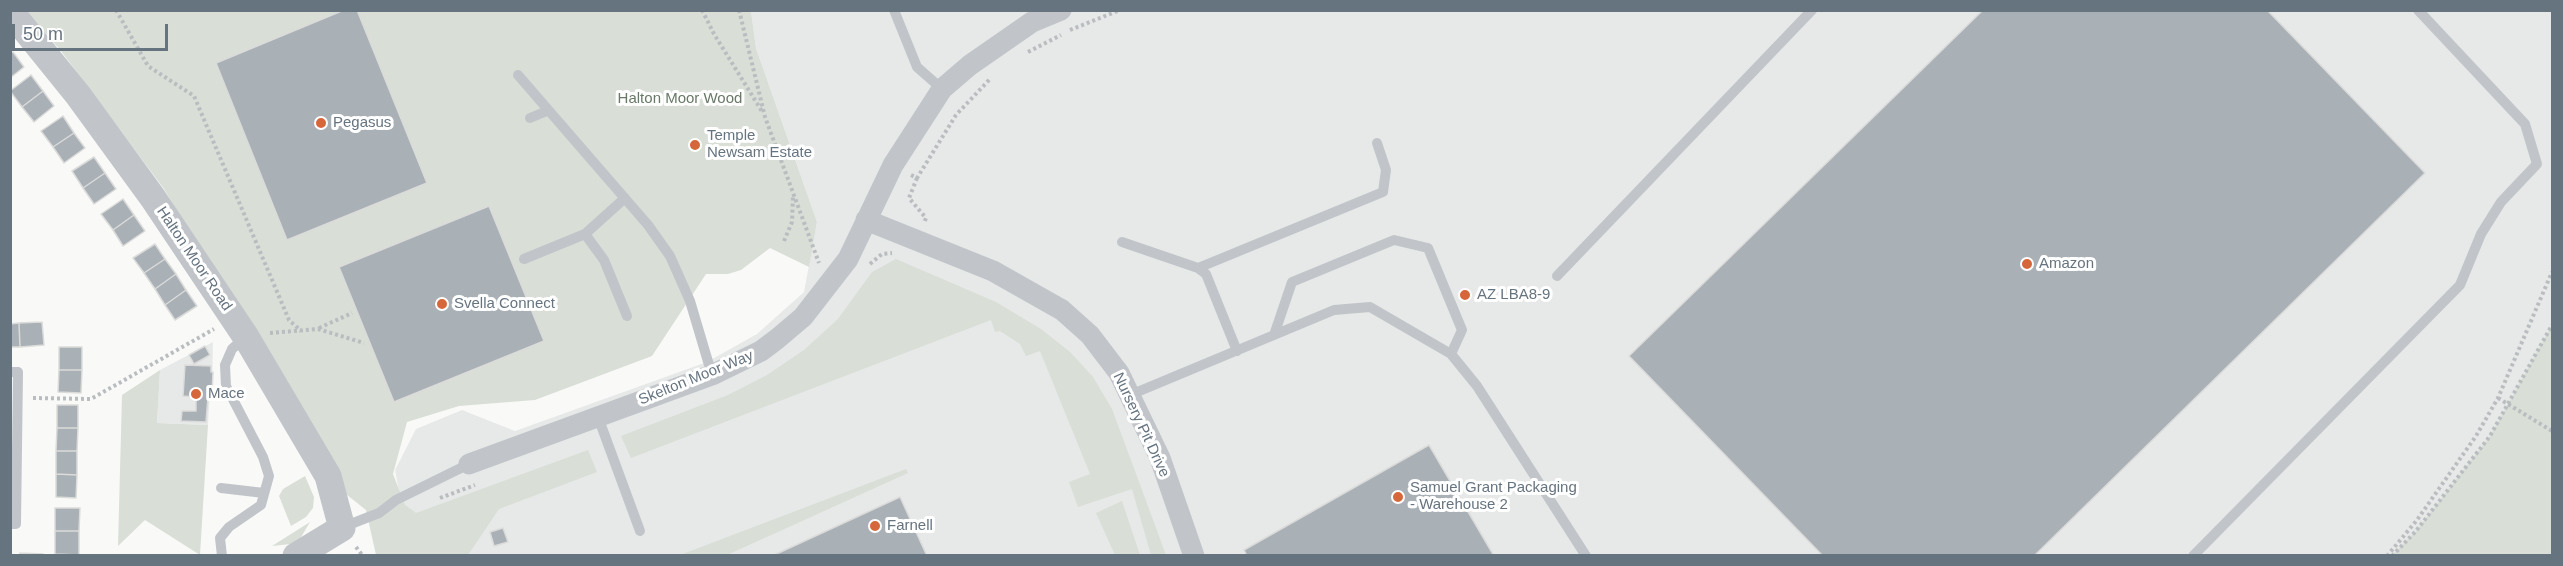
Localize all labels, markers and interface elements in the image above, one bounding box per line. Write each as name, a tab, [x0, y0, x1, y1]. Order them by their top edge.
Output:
scale bar	[15, 12, 171, 50]
text: 50 m	[23, 24, 63, 44]
park label: Halton Moor Wood	[618, 90, 742, 108]
place label: Pegasus	[333, 114, 391, 132]
marker: Pegasus	[314, 116, 328, 130]
place label: Temple Newsam Estate	[707, 127, 812, 162]
marker: Temple Newsam Estate	[688, 138, 702, 152]
street label: Halton Moor Road	[153, 204, 235, 314]
place label: Amazon	[2039, 255, 2094, 273]
marker: Amazon	[2020, 257, 2034, 271]
place label: AZ LBA8-9	[1477, 286, 1550, 304]
marker: AZ LBA8-9	[1458, 288, 1472, 302]
place label: Svella Connect	[454, 295, 555, 313]
marker: Svella Connect	[435, 297, 449, 311]
street label: Skelton Moor Way	[636, 347, 756, 409]
street label: Nursery Pit Drive	[1109, 370, 1173, 480]
place label: Mace	[208, 385, 245, 403]
marker: Mace	[189, 387, 203, 401]
place label: Samuel Grant Packaging - Warehouse 2	[1410, 479, 1577, 514]
marker: Samuel Grant Packaging - Warehouse 2	[1391, 490, 1405, 504]
place label: Farnell	[887, 517, 933, 535]
marker: Farnell	[868, 519, 882, 533]

